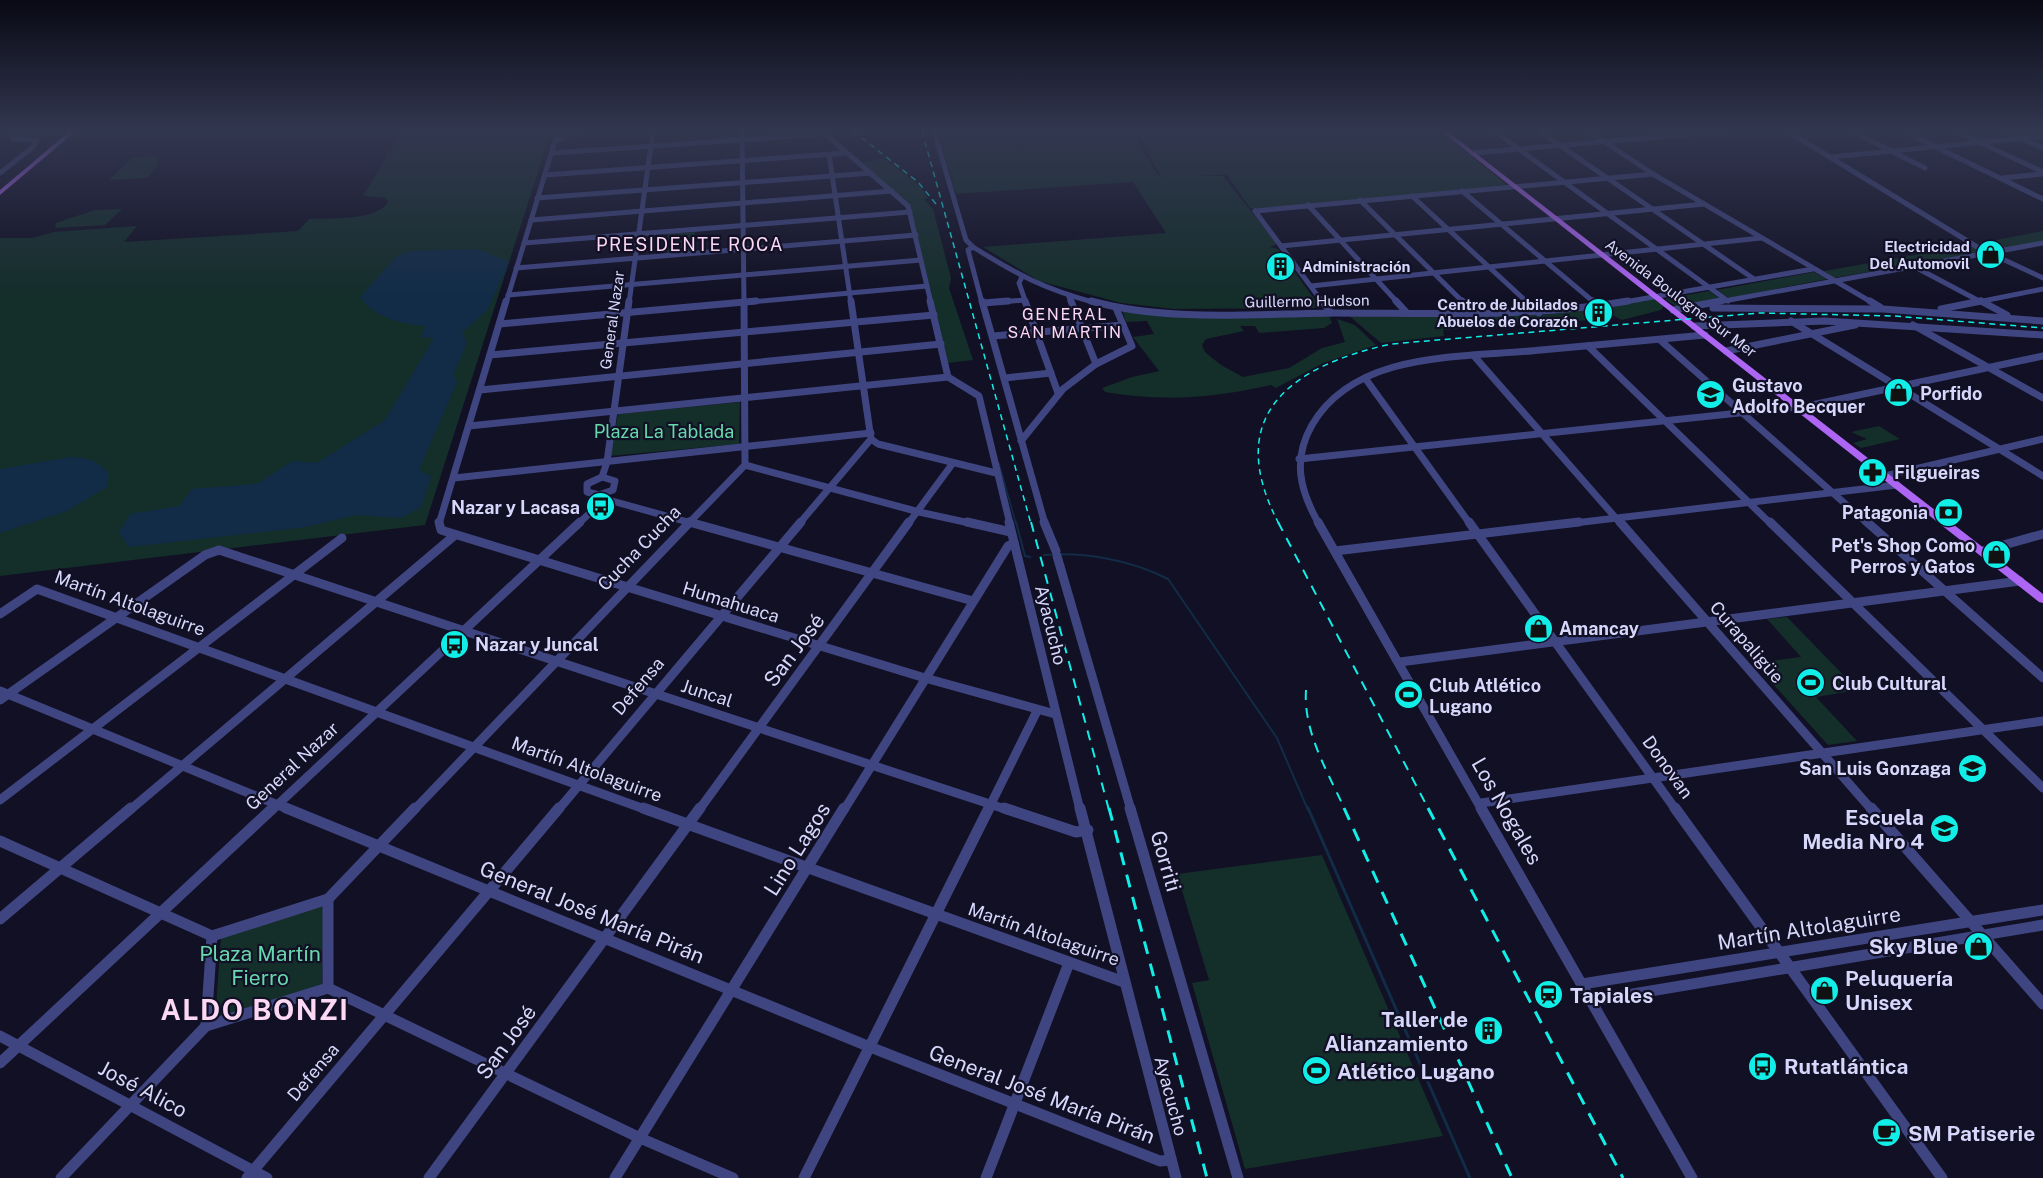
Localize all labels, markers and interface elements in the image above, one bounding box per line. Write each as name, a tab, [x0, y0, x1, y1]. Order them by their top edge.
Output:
district label: PRESIDENTE ROCA	[596, 234, 784, 255]
street label: Avenida Boulogne Sur Mer	[1602, 236, 1760, 360]
place label: Electricidad Del Automovil	[1869, 238, 1970, 272]
shop icon: Electricidad Del Automovil	[1975, 239, 2007, 271]
building icon: Administración	[1265, 250, 1297, 282]
place label: Administración	[1302, 258, 1411, 275]
street label: General Nazar	[597, 269, 627, 371]
street label: Guillermo Hudson	[1244, 291, 1370, 311]
place label: Centro de Jubilados Abuelos de Corazón	[1436, 296, 1578, 330]
building icon: Centro de Jubilados Abuelos de Corazón	[1583, 297, 1615, 329]
district label: GENERAL SAN MARTIN	[1007, 305, 1123, 342]
place label: Gustavo Adolfo Becquer	[1732, 375, 1866, 417]
shop icon: Porfido	[1883, 377, 1915, 409]
school or university icon: Gustavo Adolfo Becquer	[1695, 379, 1727, 411]
place label: Porfido	[1920, 383, 1982, 404]
park label: Plaza La Tablada	[594, 421, 734, 442]
pharmacy icon: Filgueiras	[1857, 456, 1889, 488]
place label: Filgueiras	[1894, 462, 1980, 483]
bus stop icon: Nazar y Lacasa	[585, 491, 617, 523]
bank icon: Patagonia	[1933, 496, 1965, 528]
place label: Nazar y Lacasa	[451, 497, 580, 518]
street label: Cucha Cucha	[593, 501, 685, 595]
place label: Patagonia	[1842, 502, 1928, 523]
place label: Pet's Shop Como Perros y Gatos	[1831, 535, 1975, 577]
shop icon: Pet's Shop Como Perros y Gatos	[1980, 539, 2012, 571]
street label: Martín Altolaguirre	[52, 566, 208, 640]
street label: Humahuaca	[680, 577, 782, 627]
street label: Ayacucho	[1031, 583, 1071, 667]
street label: Curapaligüe	[1706, 597, 1788, 687]
street label: San José	[758, 608, 830, 692]
shop icon: Amancay	[1522, 612, 1554, 644]
place label: Amancay	[1559, 618, 1639, 639]
bus stop icon: Nazar y Juncal	[438, 628, 470, 660]
place label: Nazar y Juncal	[475, 634, 599, 655]
street label: Defensa	[608, 653, 668, 719]
sports icon: Club Cultural	[1795, 667, 1827, 699]
place label: Club Cultural	[1832, 673, 1947, 694]
street label: Juncal	[679, 675, 735, 711]
place label: Club Atlético Lugano	[1429, 675, 1541, 717]
sports icon: Club Atlético Lugano	[1392, 679, 1424, 711]
street label: General Nazar	[241, 718, 343, 814]
street label: Martín Altolaguirre	[509, 732, 665, 806]
street label: Donovan	[1638, 732, 1698, 802]
school or university icon: San Luis Gonzaga	[1956, 752, 1988, 784]
street label: Los Nogales	[1466, 753, 1548, 869]
place label: San Luis Gonzaga	[1799, 758, 1951, 779]
street label: Lino Lagos	[759, 798, 835, 900]
place label: Escuela Media Nro 4	[1802, 805, 1924, 854]
school or university icon: Escuela Media Nro 4	[1929, 813, 1961, 845]
street label: Gorriti	[1145, 828, 1187, 894]
street label: General José María Pirán	[476, 855, 708, 969]
street label: Martín Altolaguirre	[965, 898, 1123, 970]
street label: Martín Altolaguirre	[1716, 901, 1902, 955]
shop icon: Sky Blue	[1963, 930, 1995, 962]
place label: Sky Blue	[1869, 934, 1958, 959]
park label: Plaza Martín Fierro	[199, 941, 321, 990]
place label: Peluquería Unisex	[1845, 966, 1953, 1015]
shop icon: Peluquería Unisex	[1808, 974, 1840, 1006]
station icon: Tapiales	[1533, 979, 1565, 1011]
place label: Tapiales	[1570, 983, 1653, 1008]
district label: ALDO BONZI	[161, 993, 349, 1026]
street label: San José	[471, 1000, 541, 1084]
place label: Taller de Alianzamiento	[1324, 1007, 1468, 1056]
building icon: Taller de Alianzamiento	[1473, 1015, 1505, 1047]
street label: Defensa	[283, 1039, 343, 1105]
street label: General José María Pirán	[925, 1039, 1159, 1149]
bus stop icon: Rutatlántica	[1747, 1050, 1779, 1082]
street label: Ayacucho	[1150, 1054, 1192, 1138]
place label: Rutatlántica	[1784, 1054, 1908, 1079]
street label: José Alico	[94, 1055, 192, 1123]
sports icon: Atlético Lugano	[1300, 1055, 1332, 1087]
place label: Atlético Lugano	[1337, 1059, 1495, 1084]
cafe icon: SM Patiserie	[1871, 1117, 1903, 1149]
place label: SM Patiserie	[1908, 1121, 2035, 1146]

